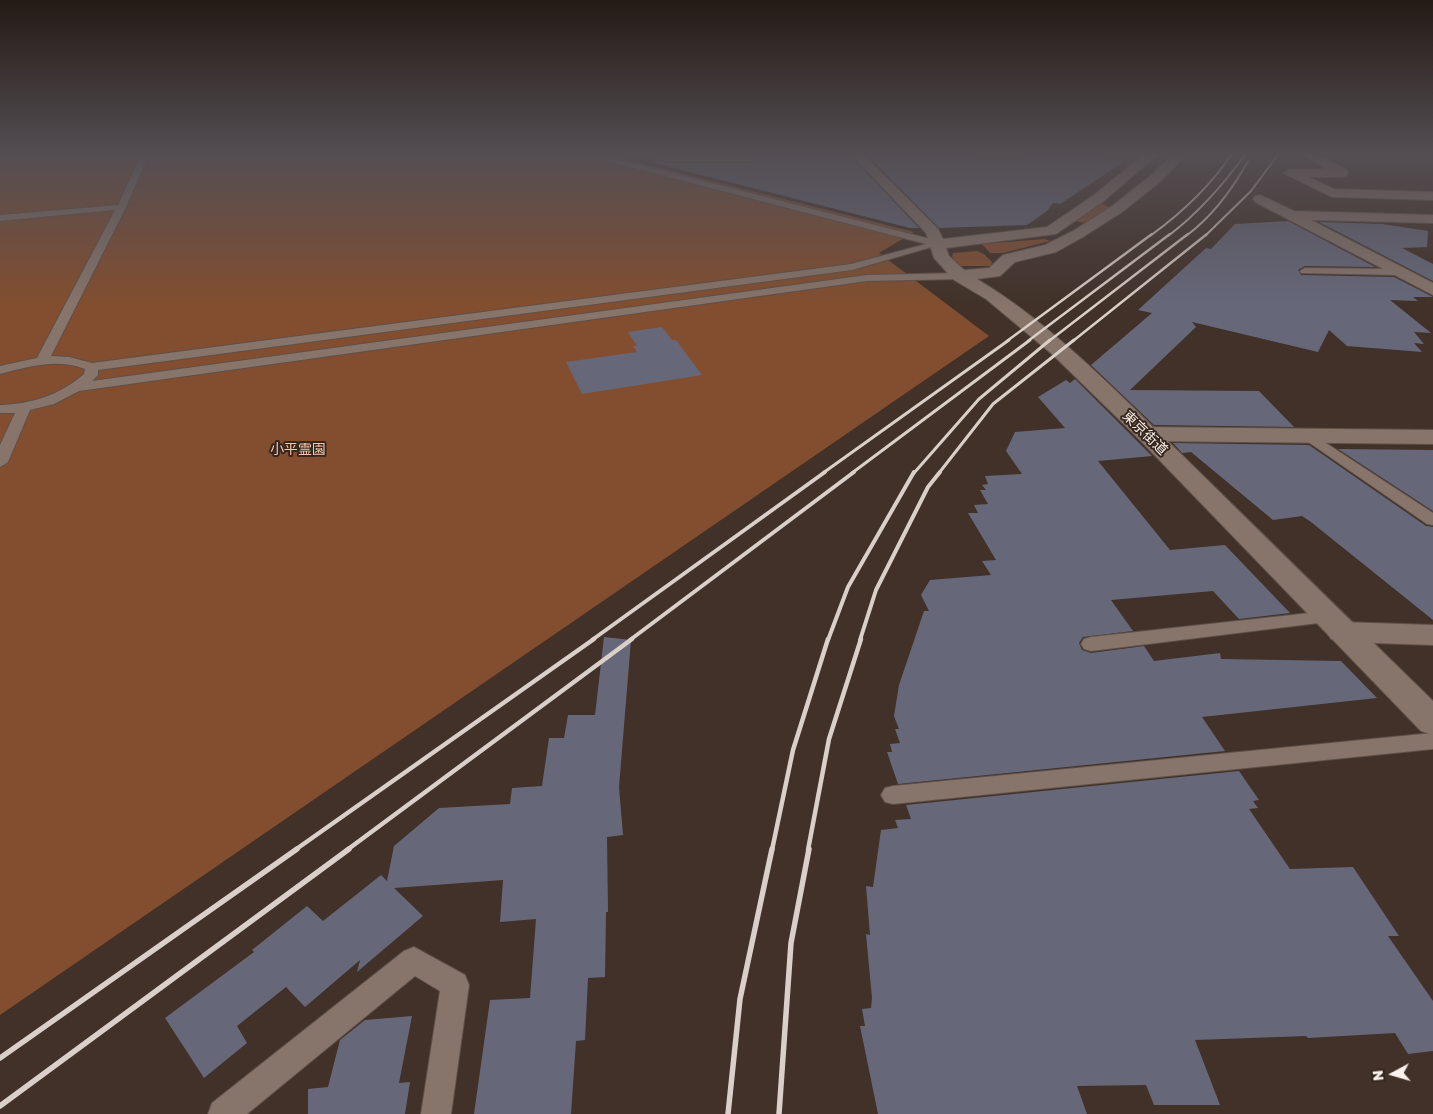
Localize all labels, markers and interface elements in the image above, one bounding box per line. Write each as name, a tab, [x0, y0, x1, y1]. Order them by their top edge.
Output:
street label: 東京街道	[1119, 408, 1171, 458]
park label: 小平霊園	[270, 442, 326, 458]
north arrow	[1368, 1049, 1418, 1099]
text: N	[1369, 1069, 1387, 1082]

